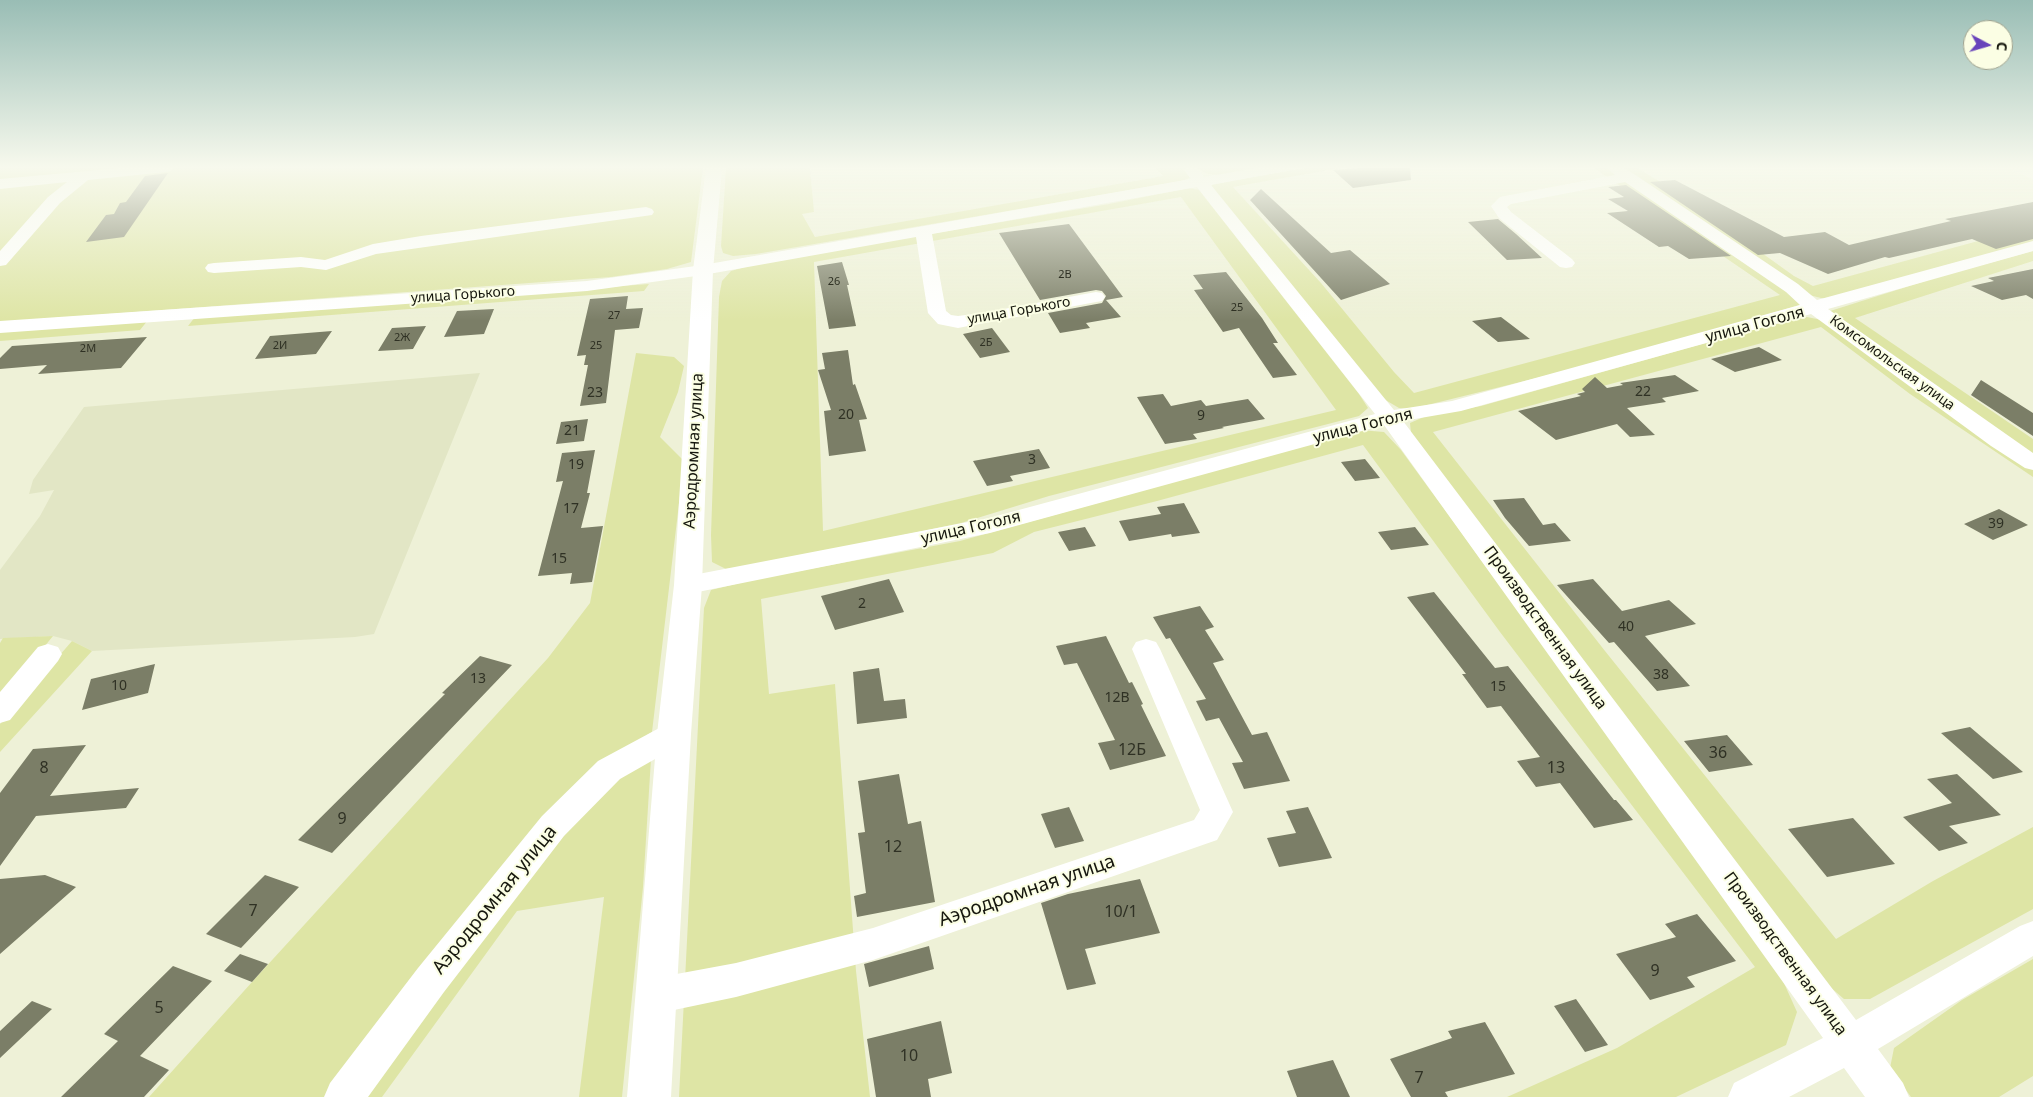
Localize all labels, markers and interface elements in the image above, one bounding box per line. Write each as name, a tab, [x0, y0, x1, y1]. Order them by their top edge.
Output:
north arrow	[1963, 20, 2013, 70]
text: С	[1993, 41, 2012, 52]
house number: 2В	[1058, 268, 1072, 282]
house number: 26	[828, 275, 840, 289]
street label: улица Горького	[410, 283, 516, 307]
street label: улица Горького	[966, 294, 1072, 328]
house number: 25	[1231, 301, 1243, 315]
street label: улица Гоголя	[1703, 303, 1807, 347]
house number: 27	[608, 309, 620, 323]
street label: Комсомольская улица	[1826, 312, 1958, 414]
house number: 2Ж	[394, 331, 410, 345]
house number: 2Б	[979, 336, 993, 350]
house number: 2И	[273, 339, 287, 353]
house number: 25	[590, 339, 602, 353]
house number: 2М	[80, 342, 96, 356]
street label: Аэродромная улица	[680, 373, 708, 529]
house number: 22	[1635, 384, 1651, 400]
house number: 23	[587, 385, 603, 401]
street label: улица Гоголя	[1311, 404, 1415, 448]
house number: 20	[838, 407, 854, 423]
house number: 9	[1197, 408, 1205, 424]
house number: 21	[564, 423, 580, 439]
house number: 3	[1028, 452, 1036, 468]
house number: 19	[568, 457, 584, 473]
house number: 17	[563, 501, 579, 517]
street label: улица Гоголя	[919, 507, 1023, 549]
house number: 39	[1988, 516, 2004, 532]
street label: Производственная улица	[1479, 543, 1611, 713]
house number: 15	[551, 551, 567, 567]
house number: 2	[858, 596, 866, 612]
house number: 40	[1618, 619, 1634, 635]
house number: 38	[1653, 667, 1669, 683]
house number: 13	[470, 671, 486, 687]
house number: 10	[111, 678, 127, 694]
house number: 15	[1490, 679, 1506, 695]
house number: 12В	[1104, 690, 1130, 706]
house number: 12Б	[1118, 740, 1146, 760]
house number: 36	[1709, 743, 1727, 763]
house number: 8	[39, 758, 49, 778]
house number: 13	[1547, 758, 1565, 778]
house number: 9	[337, 809, 347, 829]
street label: Аэродромная улица	[428, 821, 562, 979]
house number: 12	[884, 837, 902, 857]
street label: Аэродромная улица	[936, 850, 1118, 932]
street label: Производственная улица	[1719, 869, 1851, 1039]
house number: 7	[248, 901, 258, 921]
house number: 10/1	[1104, 902, 1138, 922]
house number: 9	[1650, 961, 1660, 981]
house number: 5	[154, 998, 164, 1018]
house number: 10	[900, 1046, 918, 1066]
house number: 7	[1414, 1068, 1424, 1088]

